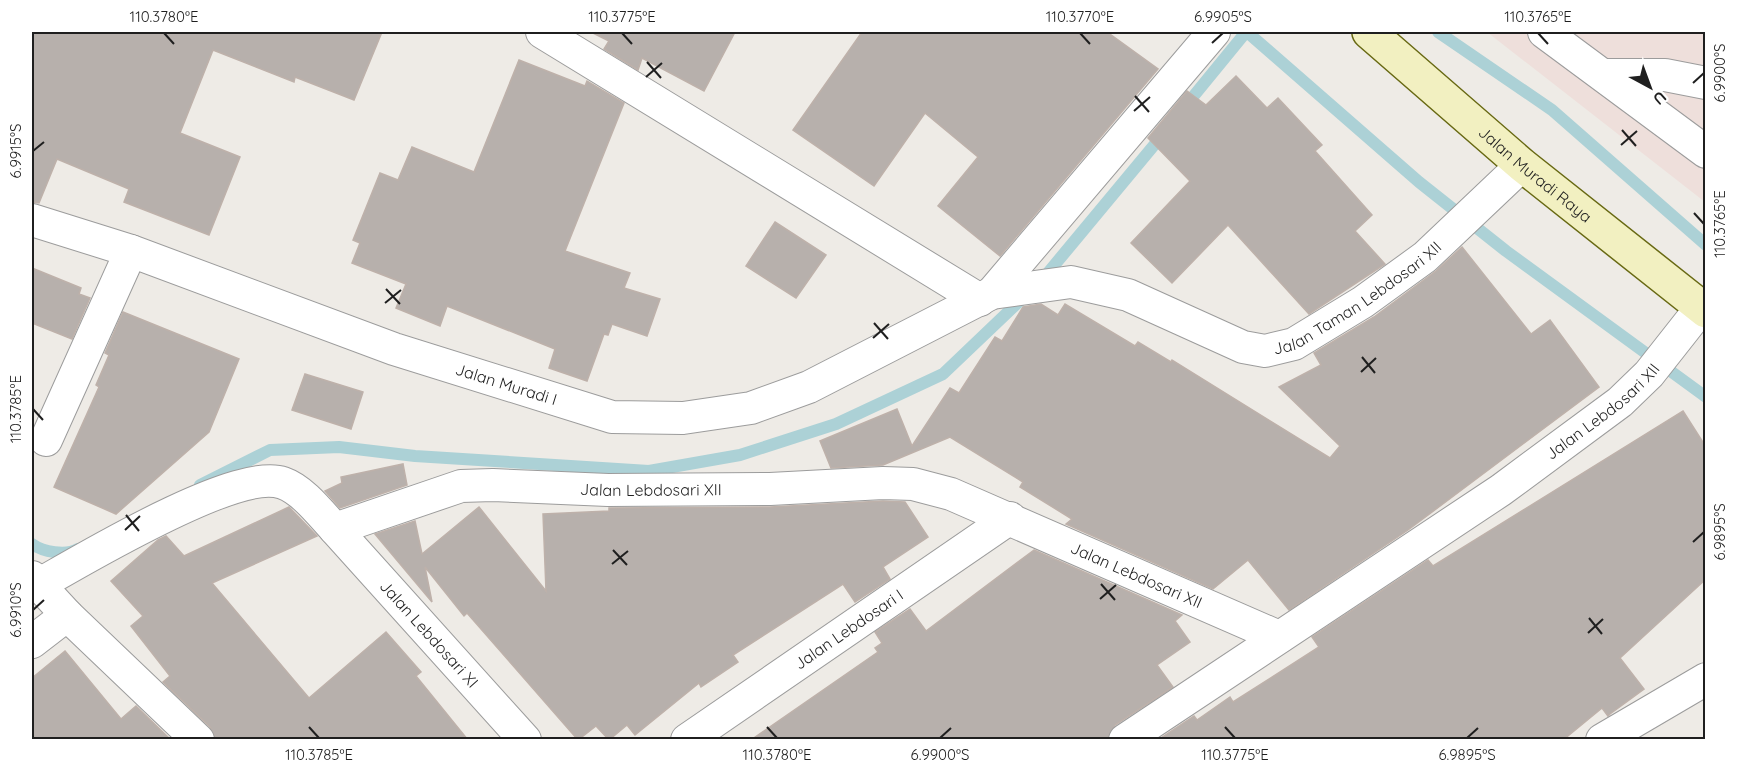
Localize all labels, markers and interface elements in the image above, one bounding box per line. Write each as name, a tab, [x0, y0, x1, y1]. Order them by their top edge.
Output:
text: 110.3780°E	[130, 7, 198, 26]
text: 110.3775°E	[588, 7, 656, 26]
text: 110.3770°E	[1046, 7, 1114, 26]
text: 6.9905°S	[1194, 7, 1252, 26]
text: 110.3765°E	[1504, 7, 1572, 26]
text: 6.9900°S	[1710, 44, 1729, 102]
north arrow	[1620, 57, 1680, 117]
text: U	[1649, 87, 1671, 110]
street label: Jalan Muradi Raya	[1475, 122, 1596, 227]
text: 6.9915°S	[6, 124, 25, 178]
text: 110.3765°E	[1710, 190, 1729, 258]
street label: Jalan Taman Lebdosari XII	[1271, 237, 1445, 359]
street label: Jalan Muradi I	[453, 359, 560, 409]
street label: Jalan Lebdosari XII	[1541, 359, 1664, 464]
text: 110.3785°E	[6, 375, 25, 443]
street label: Jalan Lebdosari XII	[580, 479, 722, 500]
text: 6.9895°S	[1710, 503, 1729, 561]
street label: Jalan Lebdosari XII	[1068, 537, 1205, 612]
street label: Jalan Lebdosari XI	[376, 576, 483, 692]
text: 6.9910°S	[6, 582, 25, 638]
street label: Jalan Lebdosari I	[790, 585, 907, 673]
text: 110.3785°E	[285, 745, 353, 764]
text: 110.3780°E	[743, 745, 811, 764]
text: 6.9900°S	[911, 745, 969, 764]
text: 110.3775°E	[1201, 745, 1269, 764]
text: 6.9895°S	[1438, 745, 1496, 764]

